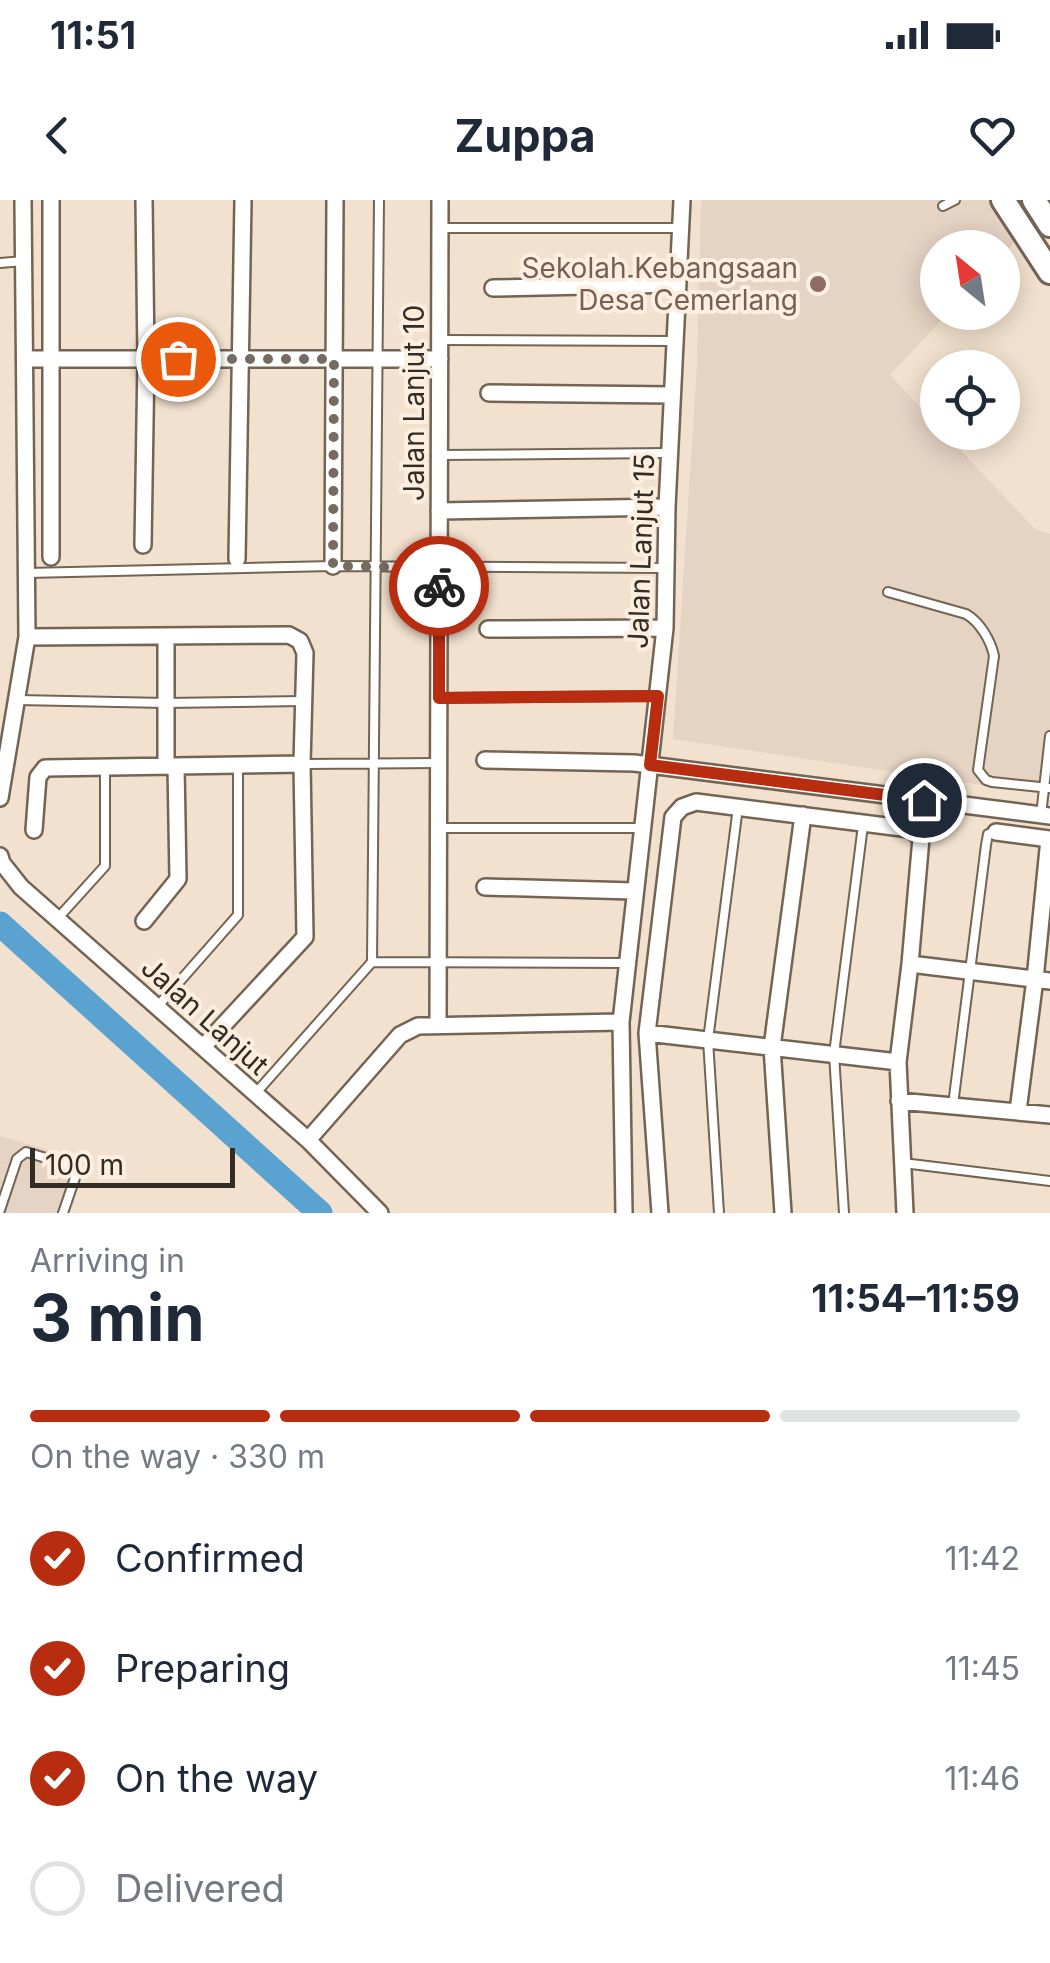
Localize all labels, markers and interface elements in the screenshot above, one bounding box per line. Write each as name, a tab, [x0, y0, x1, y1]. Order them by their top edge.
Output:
text: 11:51	[50, 12, 136, 58]
icon: back	[30, 108, 85, 163]
text: Zuppa	[454, 108, 596, 163]
icon: heart	[965, 108, 1020, 163]
north arrow	[920, 230, 1020, 330]
map controls	[920, 230, 1020, 450]
place label: Sekolah Kebangsaan Desa Cemerlang	[522, 251, 798, 317]
marker: Sekolah Kebangsaan Desa Cemerlang	[807, 273, 829, 295]
street label: Jalan Lanjut 10	[397, 305, 431, 501]
pin	[136, 317, 221, 402]
icon: bag	[151, 332, 206, 387]
button: locate	[920, 350, 1020, 450]
street label: Jalan Lanjut 15	[621, 453, 661, 649]
courier	[389, 536, 489, 636]
icon: bike	[412, 559, 467, 614]
pin	[882, 758, 967, 843]
icon: home	[897, 773, 952, 828]
street label: Jalan Lanjut	[134, 950, 276, 1082]
scale bar	[30, 1143, 235, 1188]
text: 100 m	[45, 1148, 124, 1182]
text: Arriving in	[30, 1241, 185, 1280]
text: 11:54–11:59	[811, 1275, 1020, 1321]
text: 3 min	[30, 1278, 205, 1357]
text: On the way · 330 m	[30, 1437, 325, 1476]
icon: check	[30, 1531, 85, 1586]
text: Confirmed	[115, 1535, 305, 1581]
text: 11:42	[945, 1539, 1020, 1578]
icon: check	[30, 1641, 85, 1696]
text: Preparing	[115, 1645, 290, 1691]
text: 11:45	[945, 1649, 1020, 1688]
icon: check	[30, 1751, 85, 1806]
text: On the way	[115, 1755, 318, 1801]
text: 11:46	[944, 1759, 1020, 1798]
text: Delivered	[115, 1865, 285, 1911]

